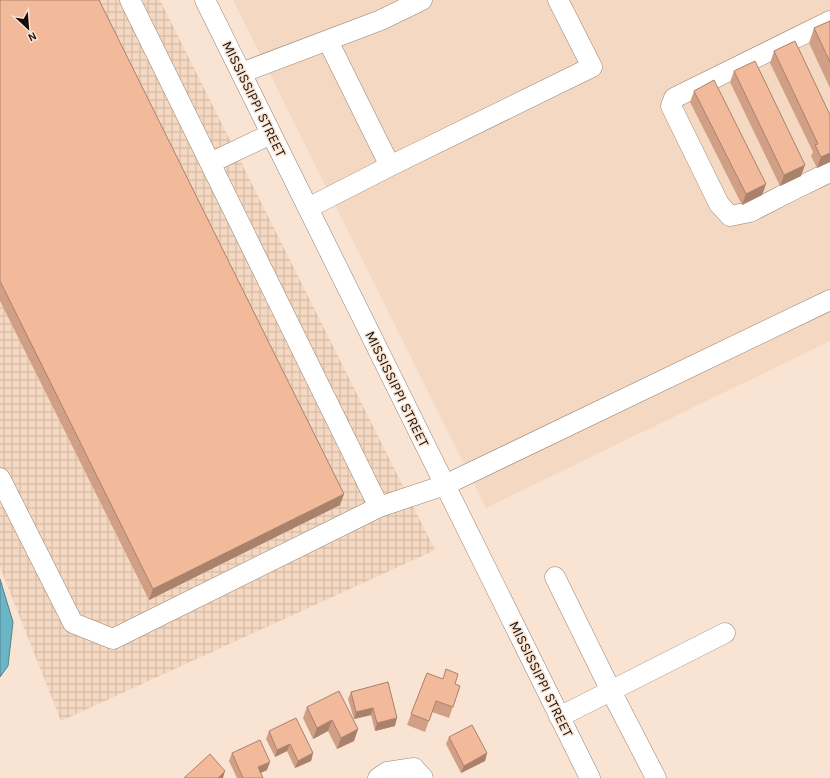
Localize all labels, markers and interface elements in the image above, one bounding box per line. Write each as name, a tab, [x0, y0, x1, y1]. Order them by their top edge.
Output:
north arrow	[8, 8, 48, 48]
text: N	[26, 29, 39, 44]
street label: MISSISSIPPI STREET	[219, 38, 289, 160]
street label: MISSISSIPPI STREET	[362, 328, 432, 450]
street label: MISSISSIPPI STREET	[506, 618, 576, 740]

